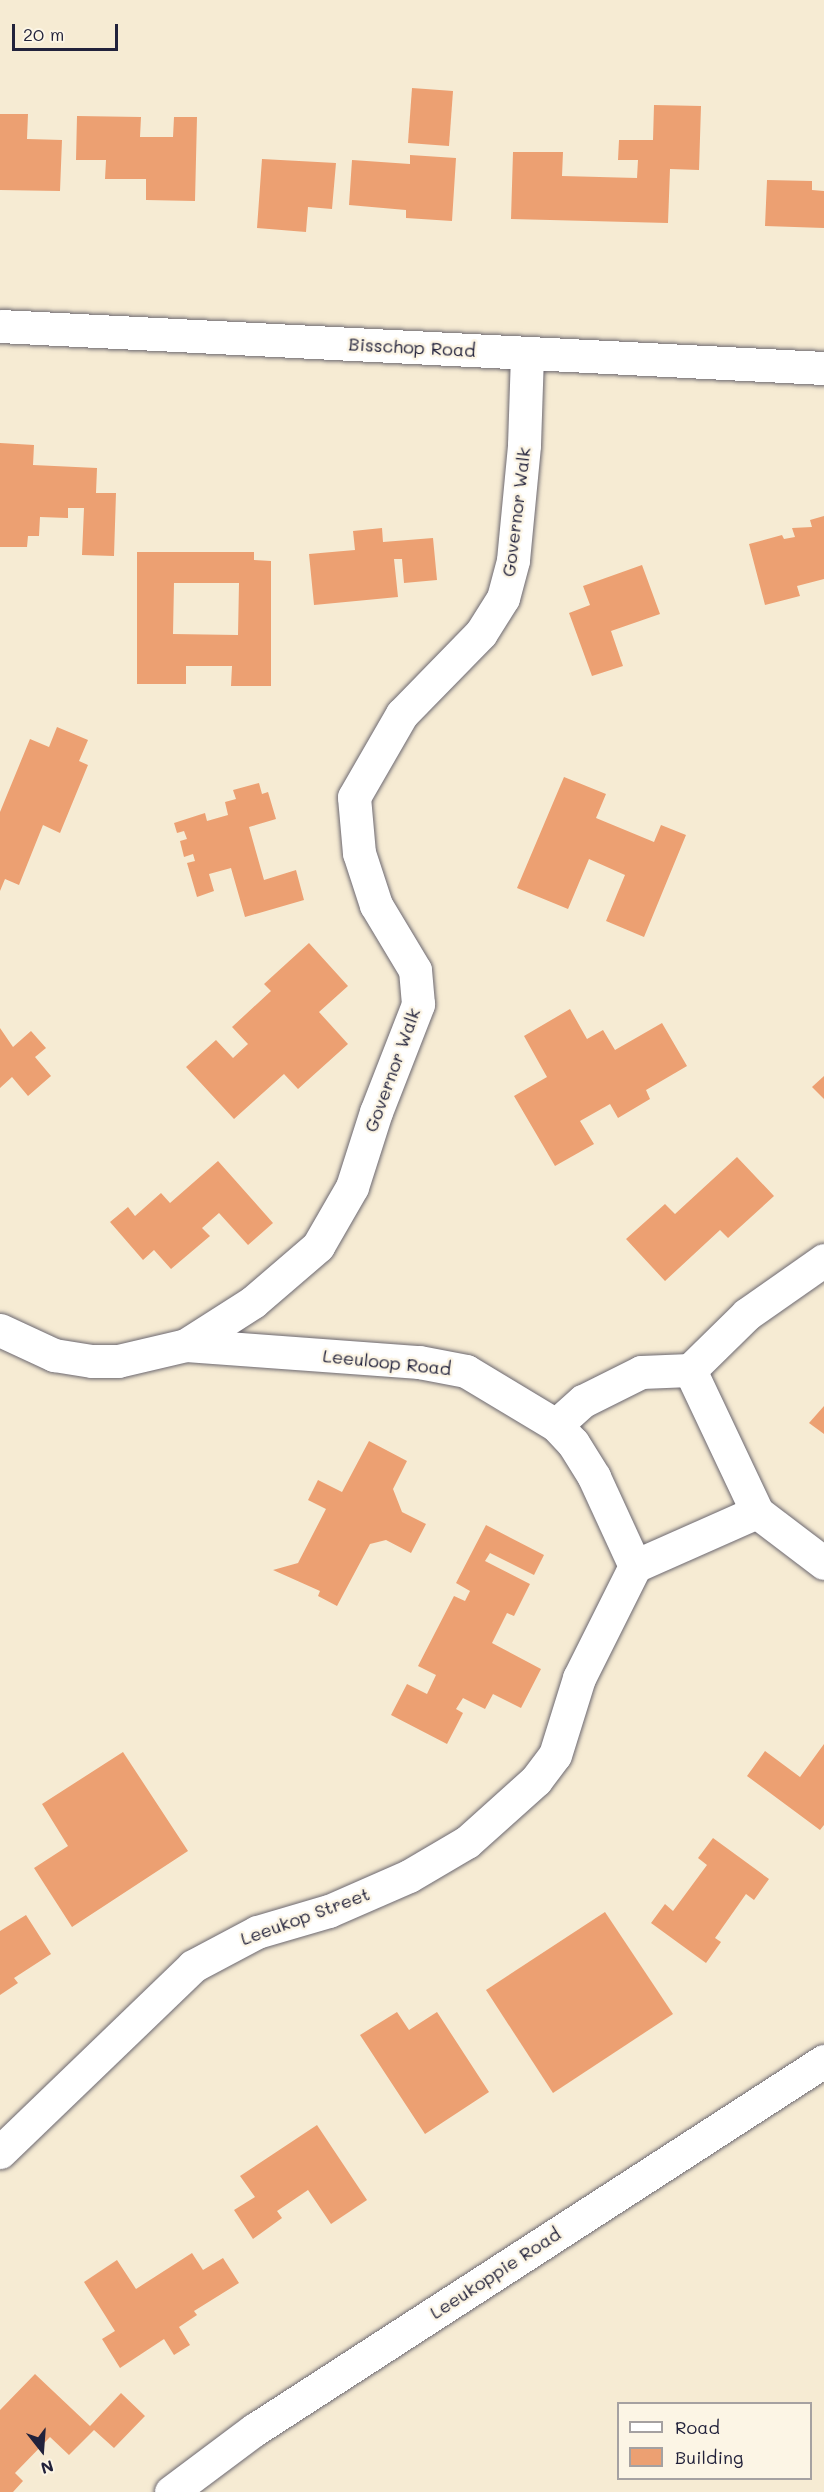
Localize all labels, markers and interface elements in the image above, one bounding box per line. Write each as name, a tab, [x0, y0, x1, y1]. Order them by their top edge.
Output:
scale bar	[15, 12, 122, 50]
text: 20 m	[23, 22, 64, 46]
street label: Bisschop Road	[348, 333, 476, 361]
street label: Governor Walk	[497, 446, 535, 578]
street label: Governor Walk	[360, 1005, 424, 1135]
street label: Leeuloop Road	[322, 1345, 452, 1379]
street label: Leeukop Street	[237, 1883, 373, 1949]
street label: Leeukoppie Road	[426, 2223, 564, 2323]
legend	[617, 2402, 812, 2480]
text: Road	[675, 2415, 720, 2439]
north arrow	[12, 2420, 72, 2480]
text: Building	[675, 2445, 743, 2469]
text: N	[39, 2456, 56, 2480]

